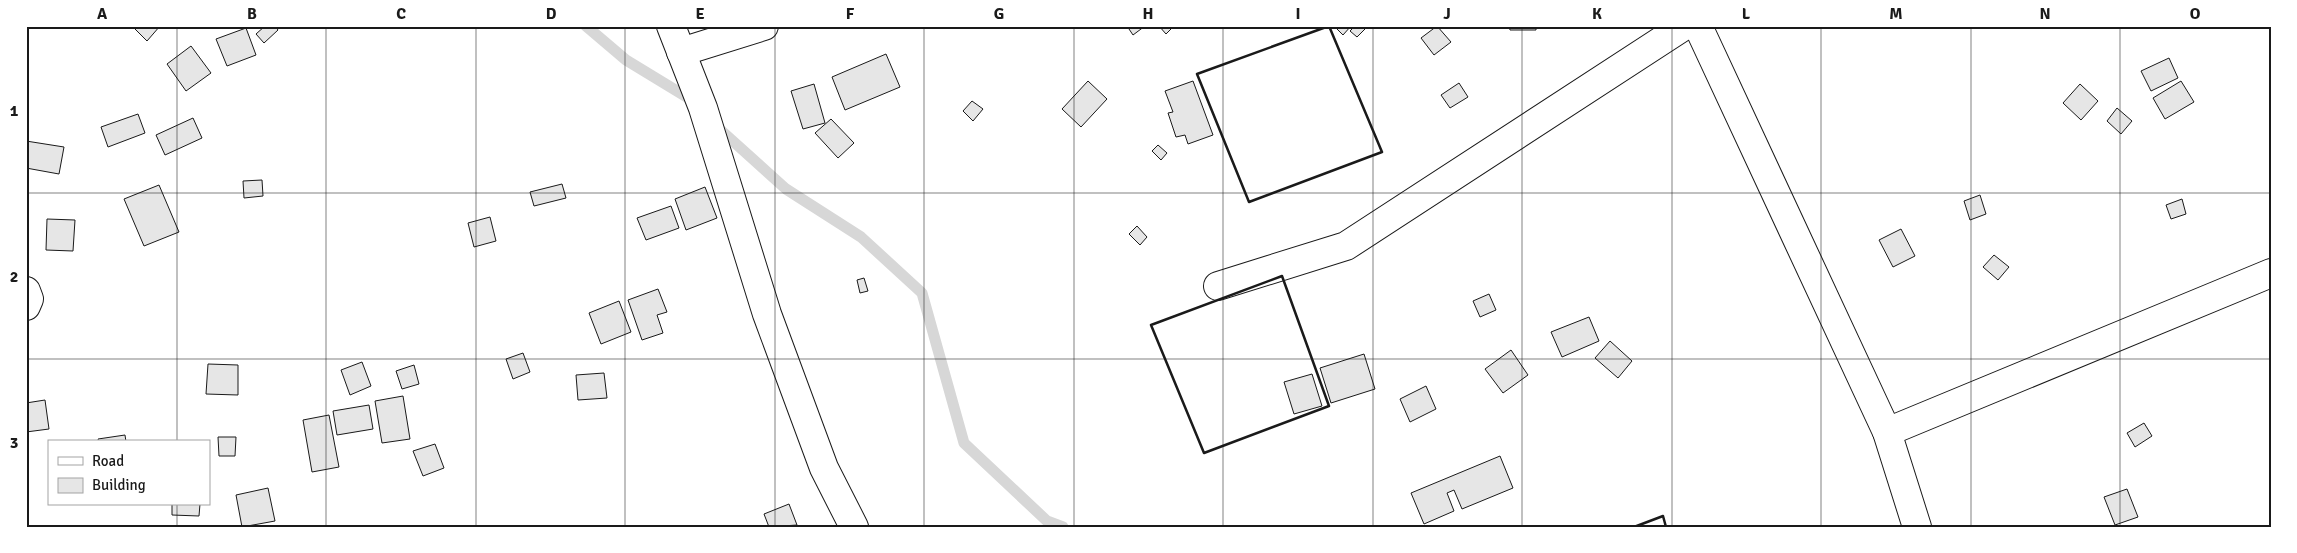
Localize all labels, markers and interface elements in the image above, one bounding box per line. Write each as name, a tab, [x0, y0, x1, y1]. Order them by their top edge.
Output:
text: A	[97, 4, 108, 24]
text: B	[247, 4, 257, 24]
text: C	[396, 4, 406, 24]
text: D	[546, 4, 557, 24]
text: E	[695, 4, 705, 24]
text: F	[846, 4, 855, 24]
text: G	[994, 4, 1004, 24]
text: H	[1143, 4, 1153, 24]
text: I	[1295, 4, 1301, 24]
text: J	[1443, 4, 1451, 24]
text: K	[1592, 4, 1602, 24]
text: L	[1742, 4, 1751, 24]
text: M	[1889, 4, 1903, 24]
text: N	[2039, 4, 2051, 24]
text: O	[2190, 4, 2201, 24]
text: 1	[10, 101, 19, 121]
text: 2	[10, 267, 18, 287]
text: 3	[10, 433, 18, 453]
legend	[48, 440, 210, 506]
text: Road	[92, 452, 124, 470]
text: Building	[92, 476, 146, 494]

